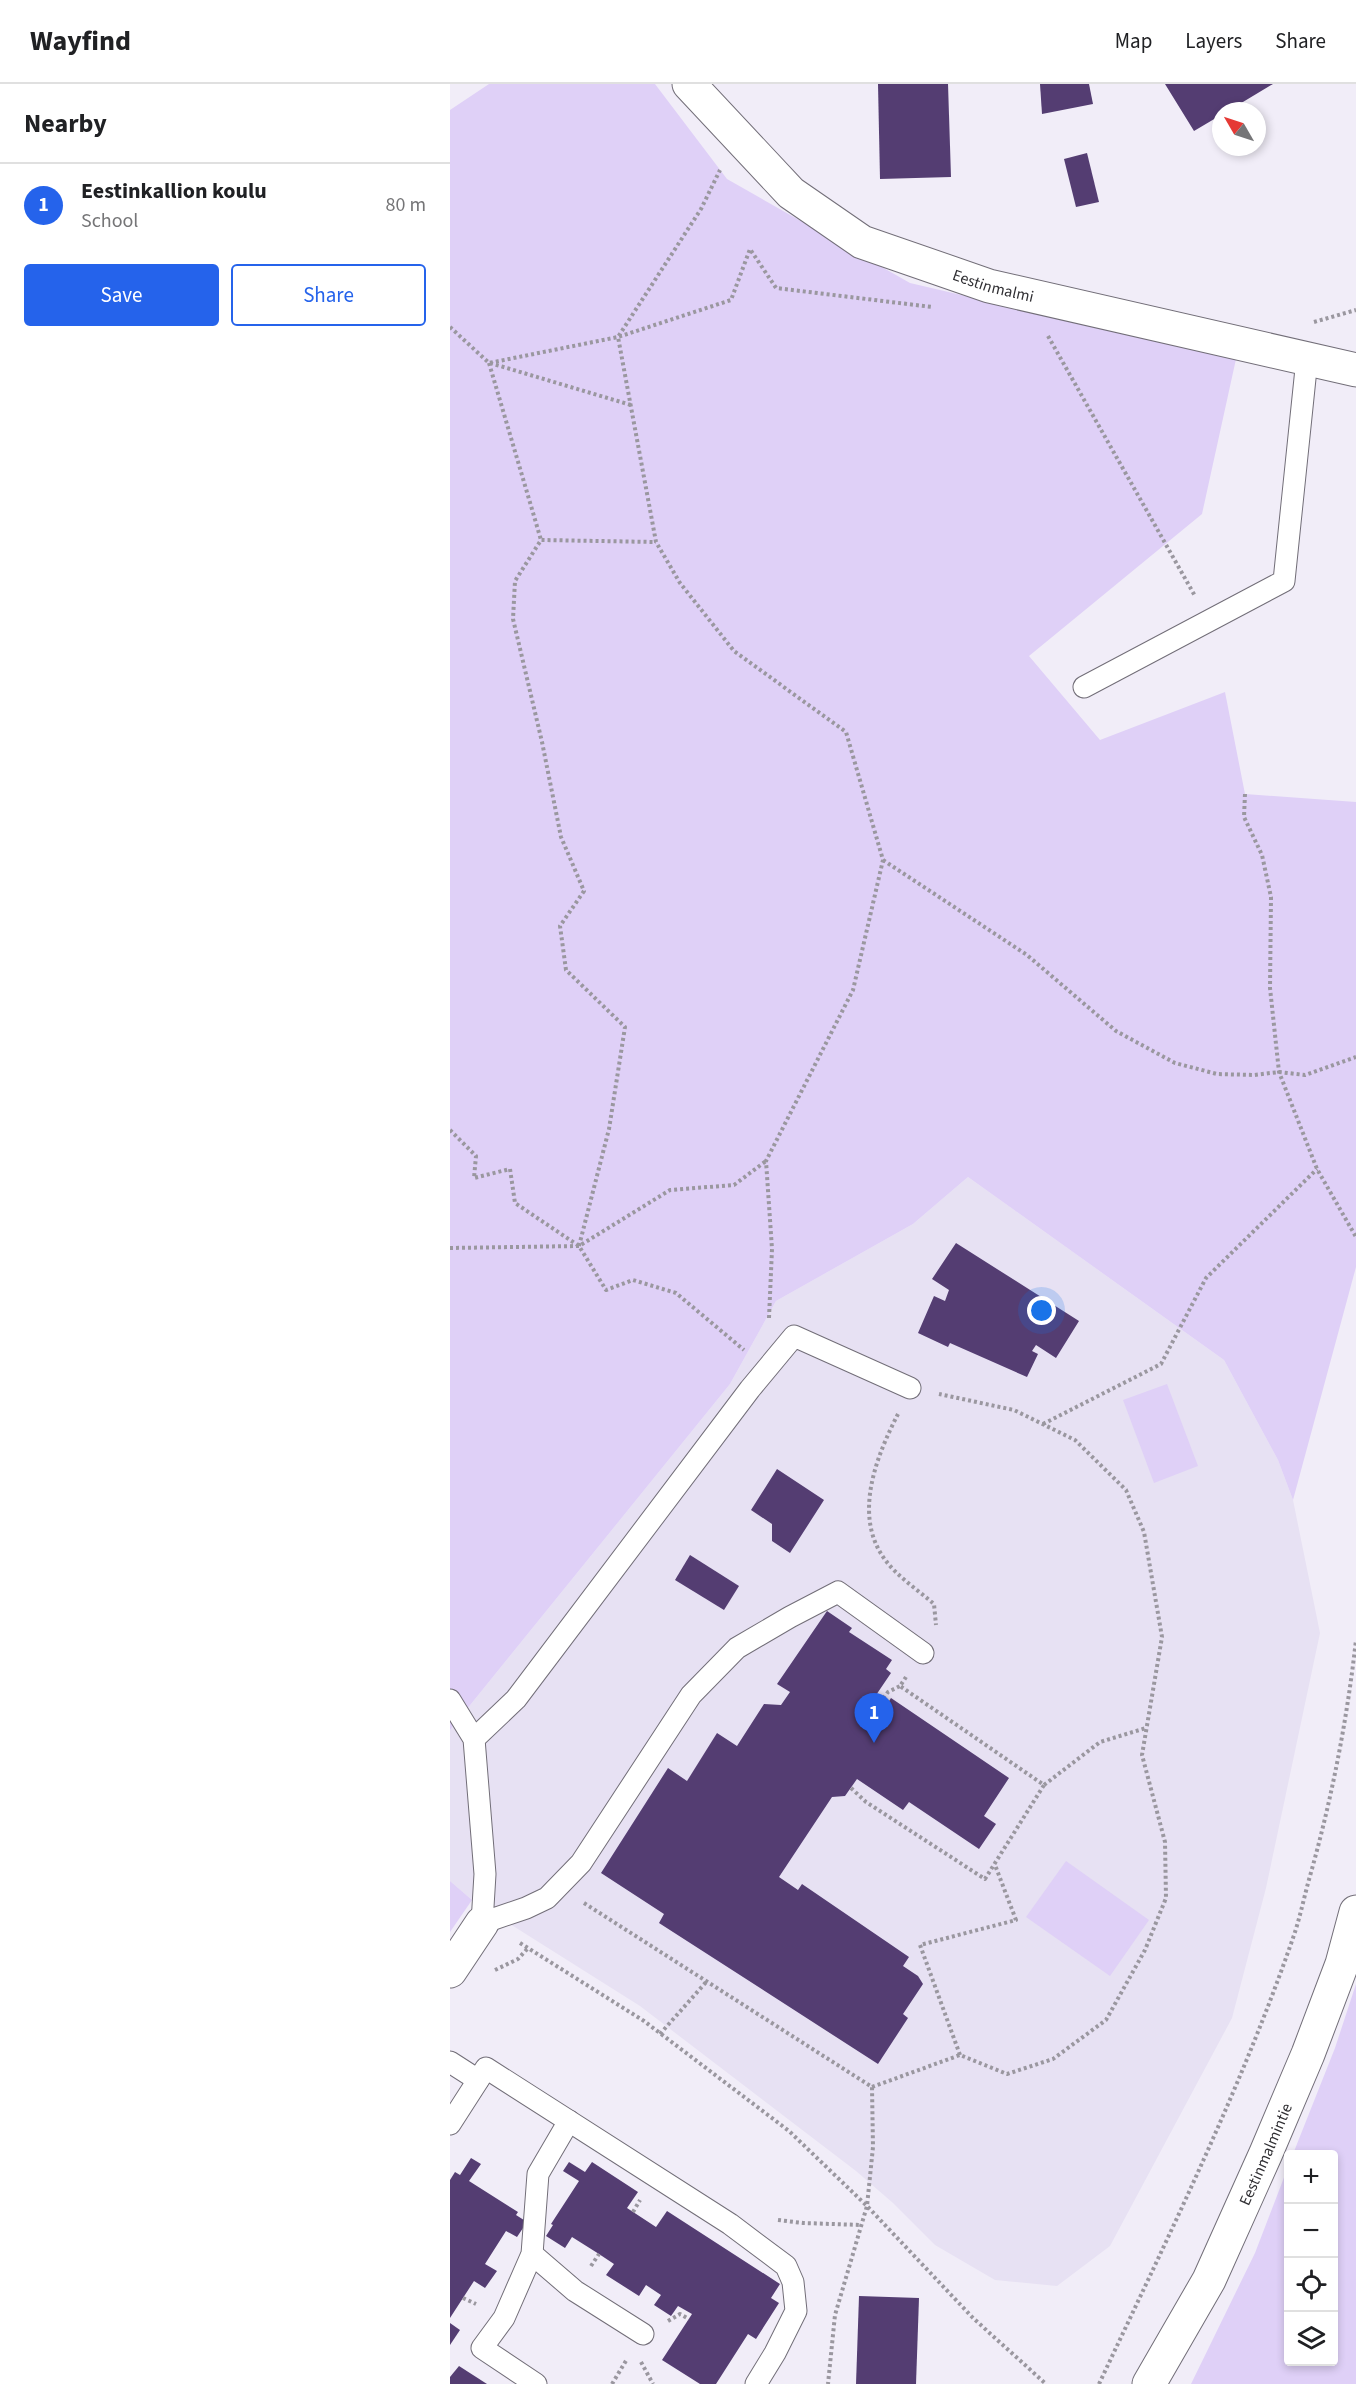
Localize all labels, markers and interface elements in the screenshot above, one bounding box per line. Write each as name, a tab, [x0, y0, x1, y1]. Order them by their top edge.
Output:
text: Wayfind	[30, 21, 131, 61]
text: Map	[1115, 26, 1152, 56]
text: Layers	[1185, 26, 1242, 56]
text: Share	[1275, 26, 1326, 56]
north arrow	[1212, 102, 1266, 156]
text: Nearby	[24, 105, 107, 142]
text: Eestinkallion koulu	[81, 175, 267, 207]
text: 1	[38, 191, 49, 219]
text: 80 m	[386, 191, 426, 219]
text: School	[81, 207, 138, 235]
button: Save	[24, 264, 219, 326]
button: Share	[231, 264, 426, 326]
street label: Eestinmalmi	[950, 264, 1036, 308]
your location	[1027, 1296, 1056, 1325]
pin: 1	[854, 1694, 894, 1743]
street label: Eestinmalmintie	[1234, 2100, 1298, 2209]
map controls	[1284, 2150, 1338, 2366]
button: +	[1284, 2150, 1338, 2204]
button: −	[1284, 2204, 1338, 2258]
button: locate	[1284, 2258, 1338, 2312]
button: layers	[1284, 2312, 1338, 2366]

